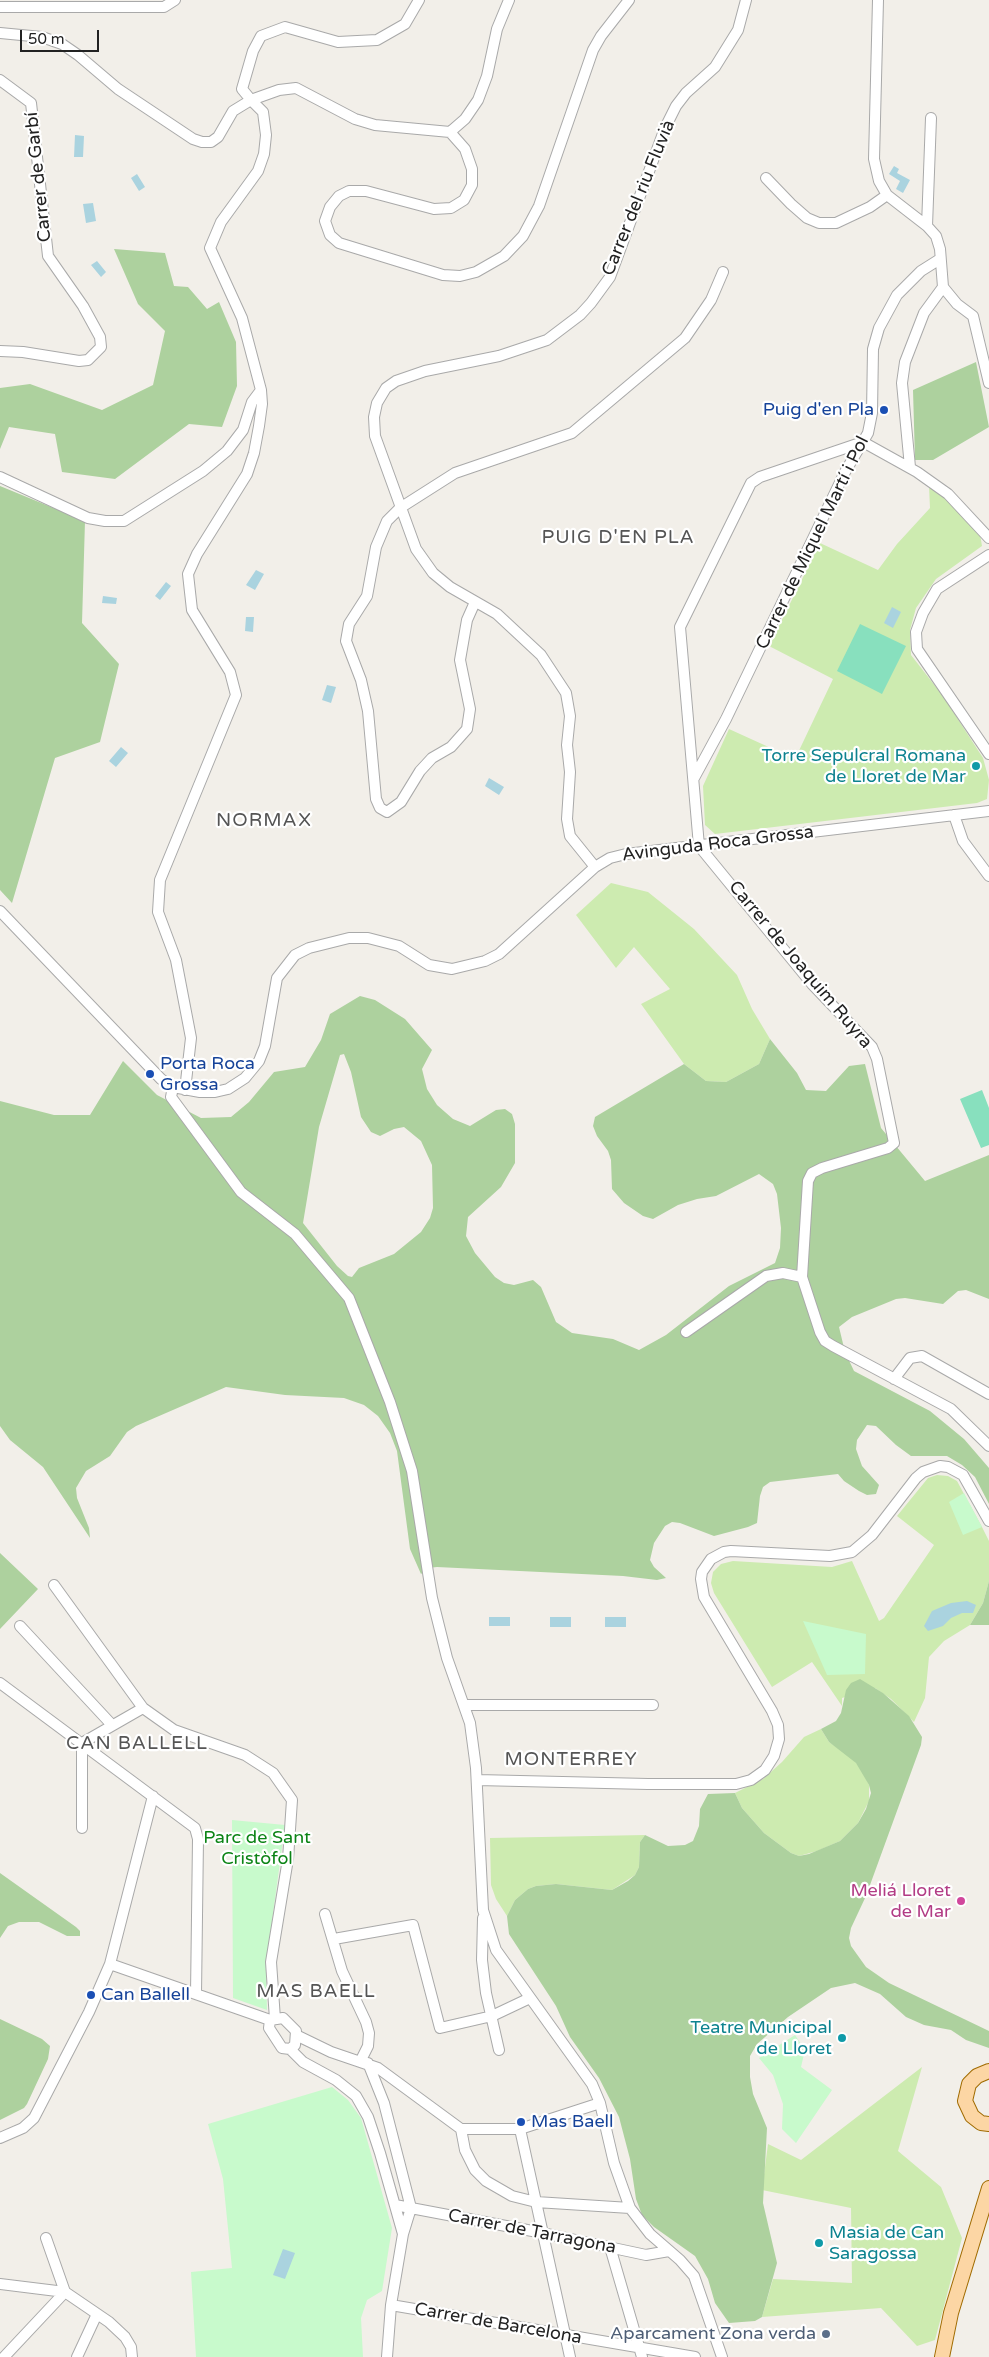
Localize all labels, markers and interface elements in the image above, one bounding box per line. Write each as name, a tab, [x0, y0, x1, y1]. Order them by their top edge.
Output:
scale bar	[22, 20, 101, 52]
text: 50 m	[28, 30, 65, 48]
street label: Carrer de Garbí	[21, 111, 57, 243]
street label: Carrer del riu Fluvià	[598, 117, 680, 279]
place label: Puig d'en Pla	[763, 399, 874, 421]
marker: Puig d'en Pla	[878, 404, 890, 416]
street label: Carrer de Miquel Martí i Pol	[752, 433, 874, 653]
district label: PUIG D'EN PLA	[540, 527, 696, 549]
place label: Torre Sepulcral Romana de Lloret de Mar	[762, 745, 966, 788]
marker: Torre Sepulcral Romana de Lloret de Mar	[970, 760, 982, 772]
district label: NORMAX	[215, 810, 313, 832]
street label: Avinguda Roca Grossa	[621, 822, 815, 866]
street label: Carrer de Joaquim Ruyra	[724, 877, 876, 1053]
place label: Porta Roca Grossa	[160, 1053, 255, 1096]
marker: Porta Roca Grossa	[144, 1068, 156, 1080]
district label: CAN BALLELL	[65, 1733, 209, 1755]
district label: MONTERREY	[503, 1749, 639, 1771]
park label: Parc de Sant Cristòfol	[203, 1827, 311, 1870]
place label: Meliá Lloret de Mar	[850, 1880, 951, 1922]
marker: Meliá Lloret de Mar	[955, 1895, 967, 1907]
district label: MAS BAELL	[255, 1981, 377, 2003]
place label: Can Ballell	[101, 1984, 190, 2006]
marker: Can Ballell	[85, 1989, 97, 2001]
place label: Teatre Municipal de Lloret	[690, 2017, 832, 2060]
marker: Teatre Municipal de Lloret	[836, 2032, 848, 2044]
place label: Mas Baell	[531, 2111, 614, 2133]
marker: Mas Baell	[515, 2116, 527, 2128]
street label: Carrer de Tarragona	[446, 2205, 618, 2259]
place label: Masia de Can Saragossa	[829, 2222, 944, 2264]
marker: Masia de Can Saragossa	[813, 2237, 825, 2249]
street label: Carrer de Barcelona	[413, 2299, 583, 2349]
place label: Aparcament Zona verda	[610, 2323, 816, 2345]
marker: Aparcament Zona verda	[820, 2328, 832, 2340]

